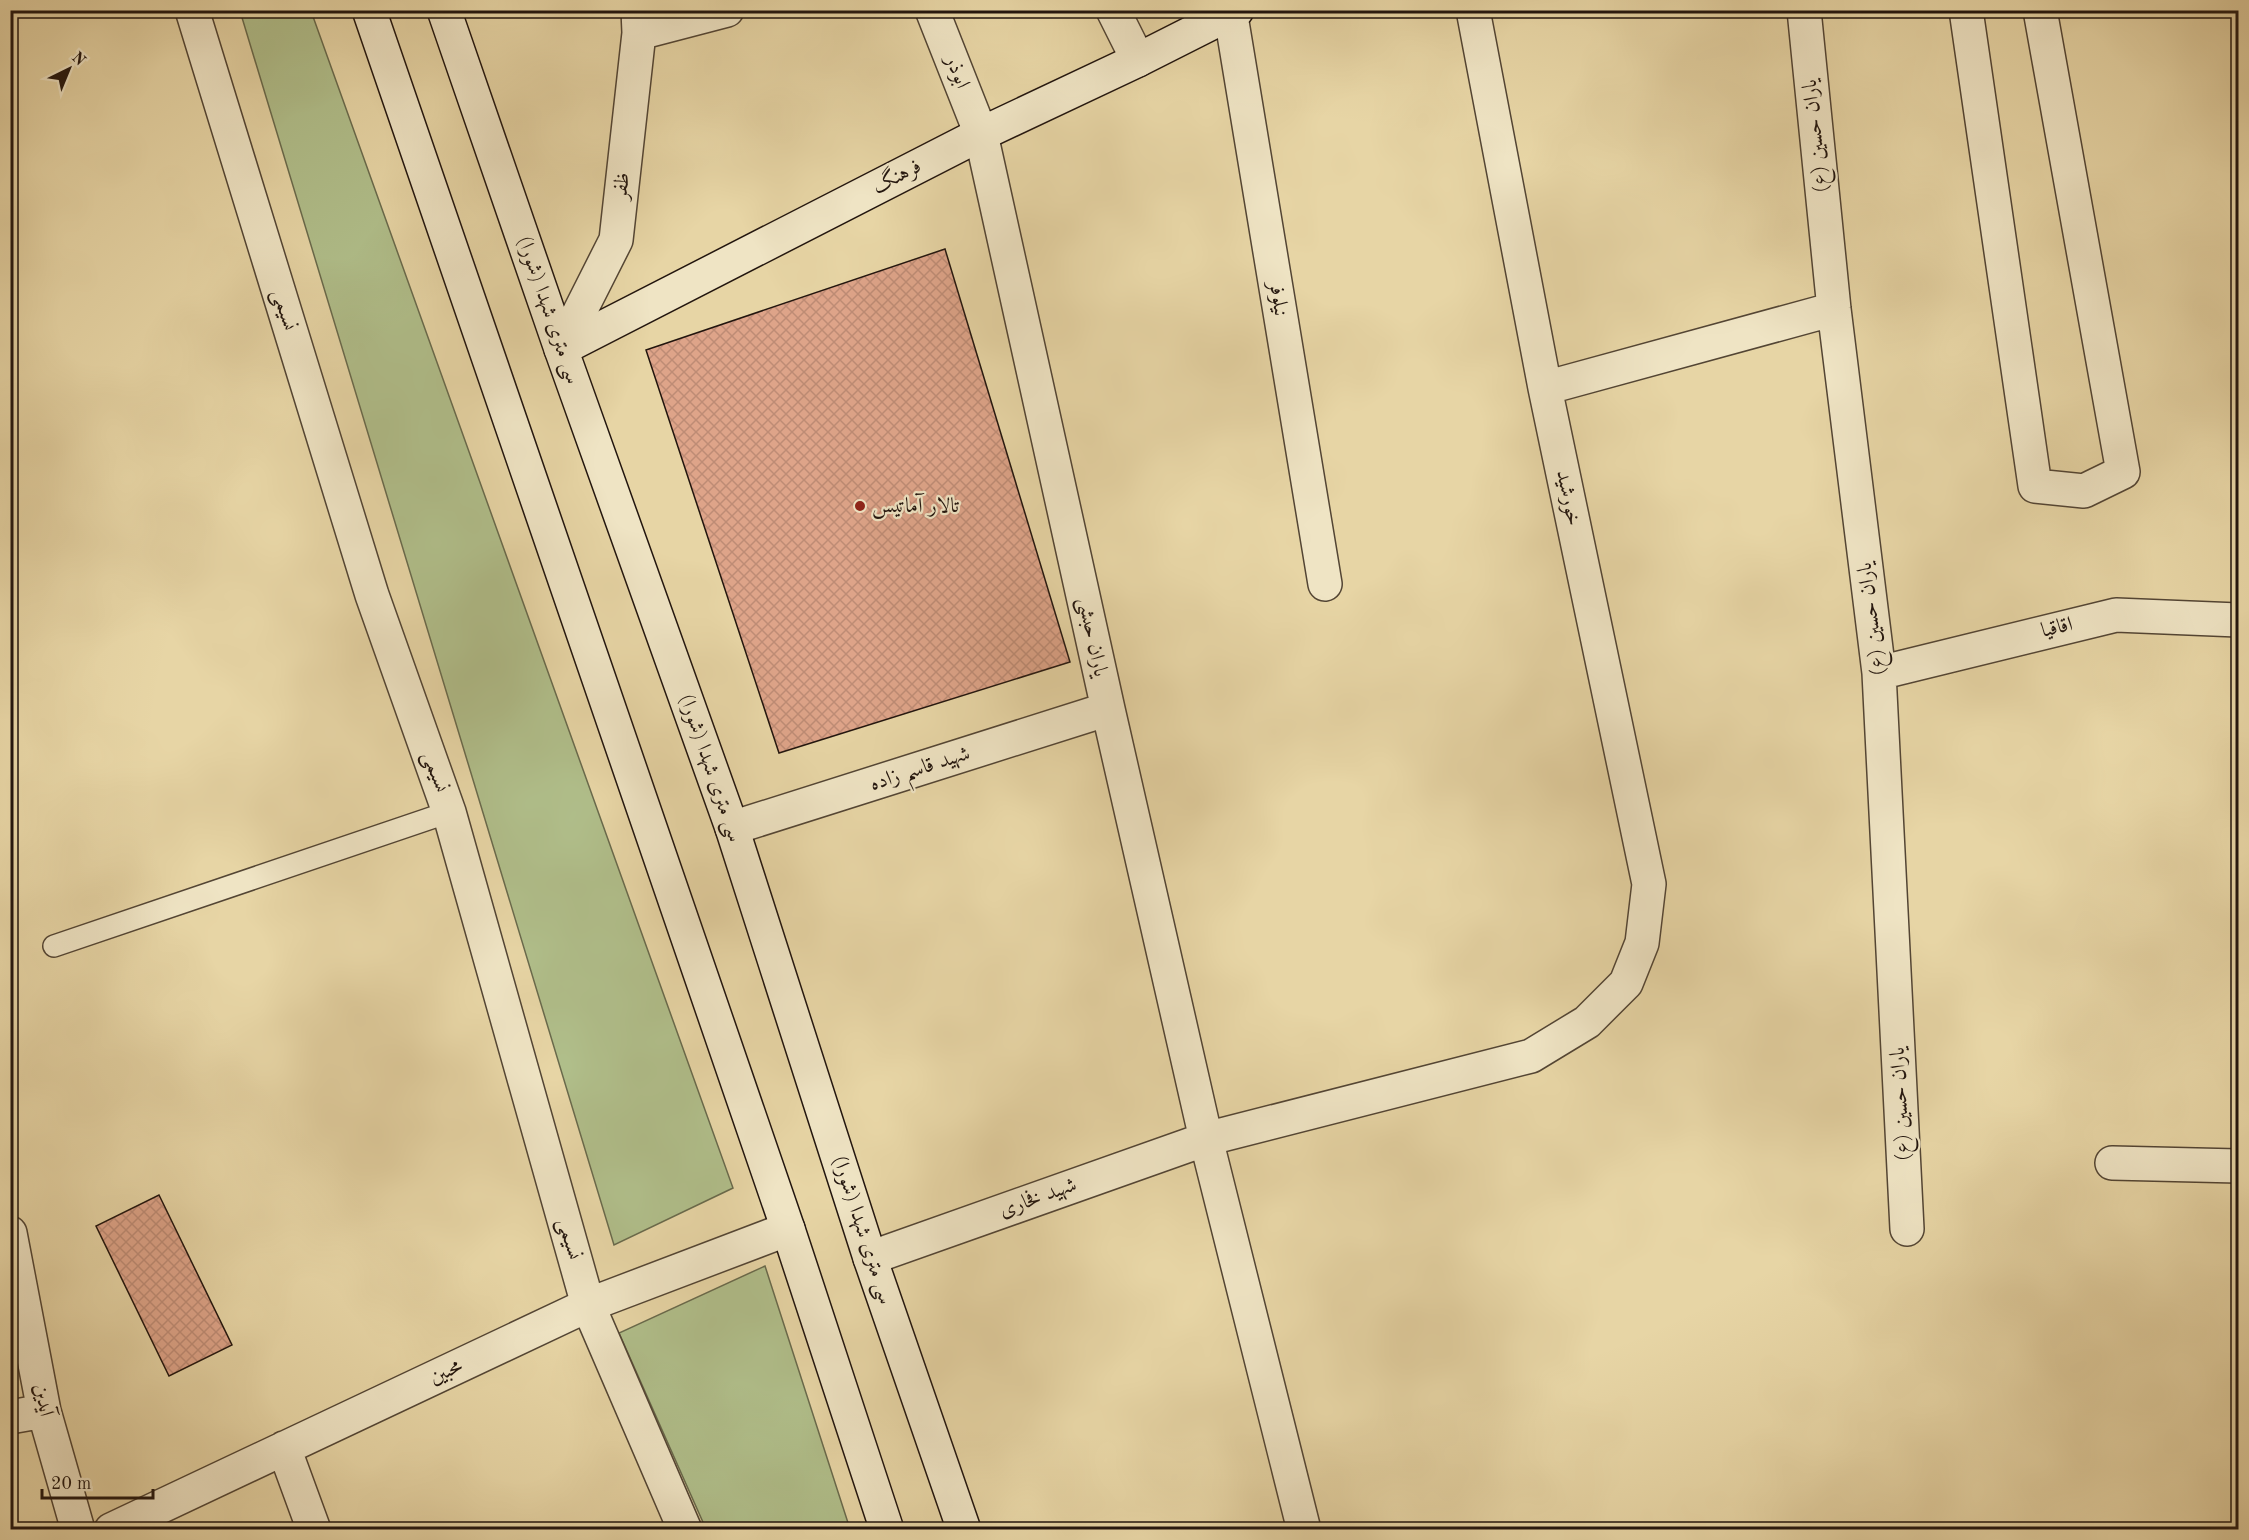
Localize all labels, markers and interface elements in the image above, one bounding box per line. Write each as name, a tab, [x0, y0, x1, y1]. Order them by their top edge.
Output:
north arrow	[39, 39, 99, 99]
text: N	[68, 49, 88, 70]
street label: ابوذر	[939, 51, 973, 92]
street label: یاران حسین (ع)	[1799, 77, 1838, 194]
street label: فرهنگ	[867, 152, 925, 199]
street label: ظفر	[610, 171, 635, 203]
street label: سی متری شهدا (شورا)	[510, 233, 583, 388]
street label: نیلوفر	[1264, 278, 1291, 318]
street label: نسیمی	[266, 287, 300, 334]
street label: خورشید	[1551, 468, 1584, 528]
place label: تالار آماتیس	[872, 492, 960, 519]
marker: تالار آماتیس	[853, 499, 867, 513]
street label: یاران حسین (ع)	[1855, 559, 1895, 677]
street label: یاران حبشی	[1070, 595, 1111, 680]
street label: اقاقیا	[2039, 614, 2075, 642]
street label: سی متری شهدا (شورا)	[672, 691, 745, 846]
street label: شهید قاسم زاده	[867, 743, 975, 804]
street label: نسیمی	[416, 749, 452, 796]
street label: یاران حسین (ع)	[1887, 1045, 1920, 1161]
street label: سی متری شهدا (شورا)	[825, 1153, 896, 1308]
street label: شهید فخاری	[996, 1173, 1080, 1224]
street label: نسیمی	[551, 1216, 585, 1263]
street label: محبین	[426, 1355, 466, 1390]
street label: آیدین	[28, 1381, 61, 1421]
scale bar	[42, 1462, 153, 1500]
text: 20 m	[51, 1475, 91, 1493]

